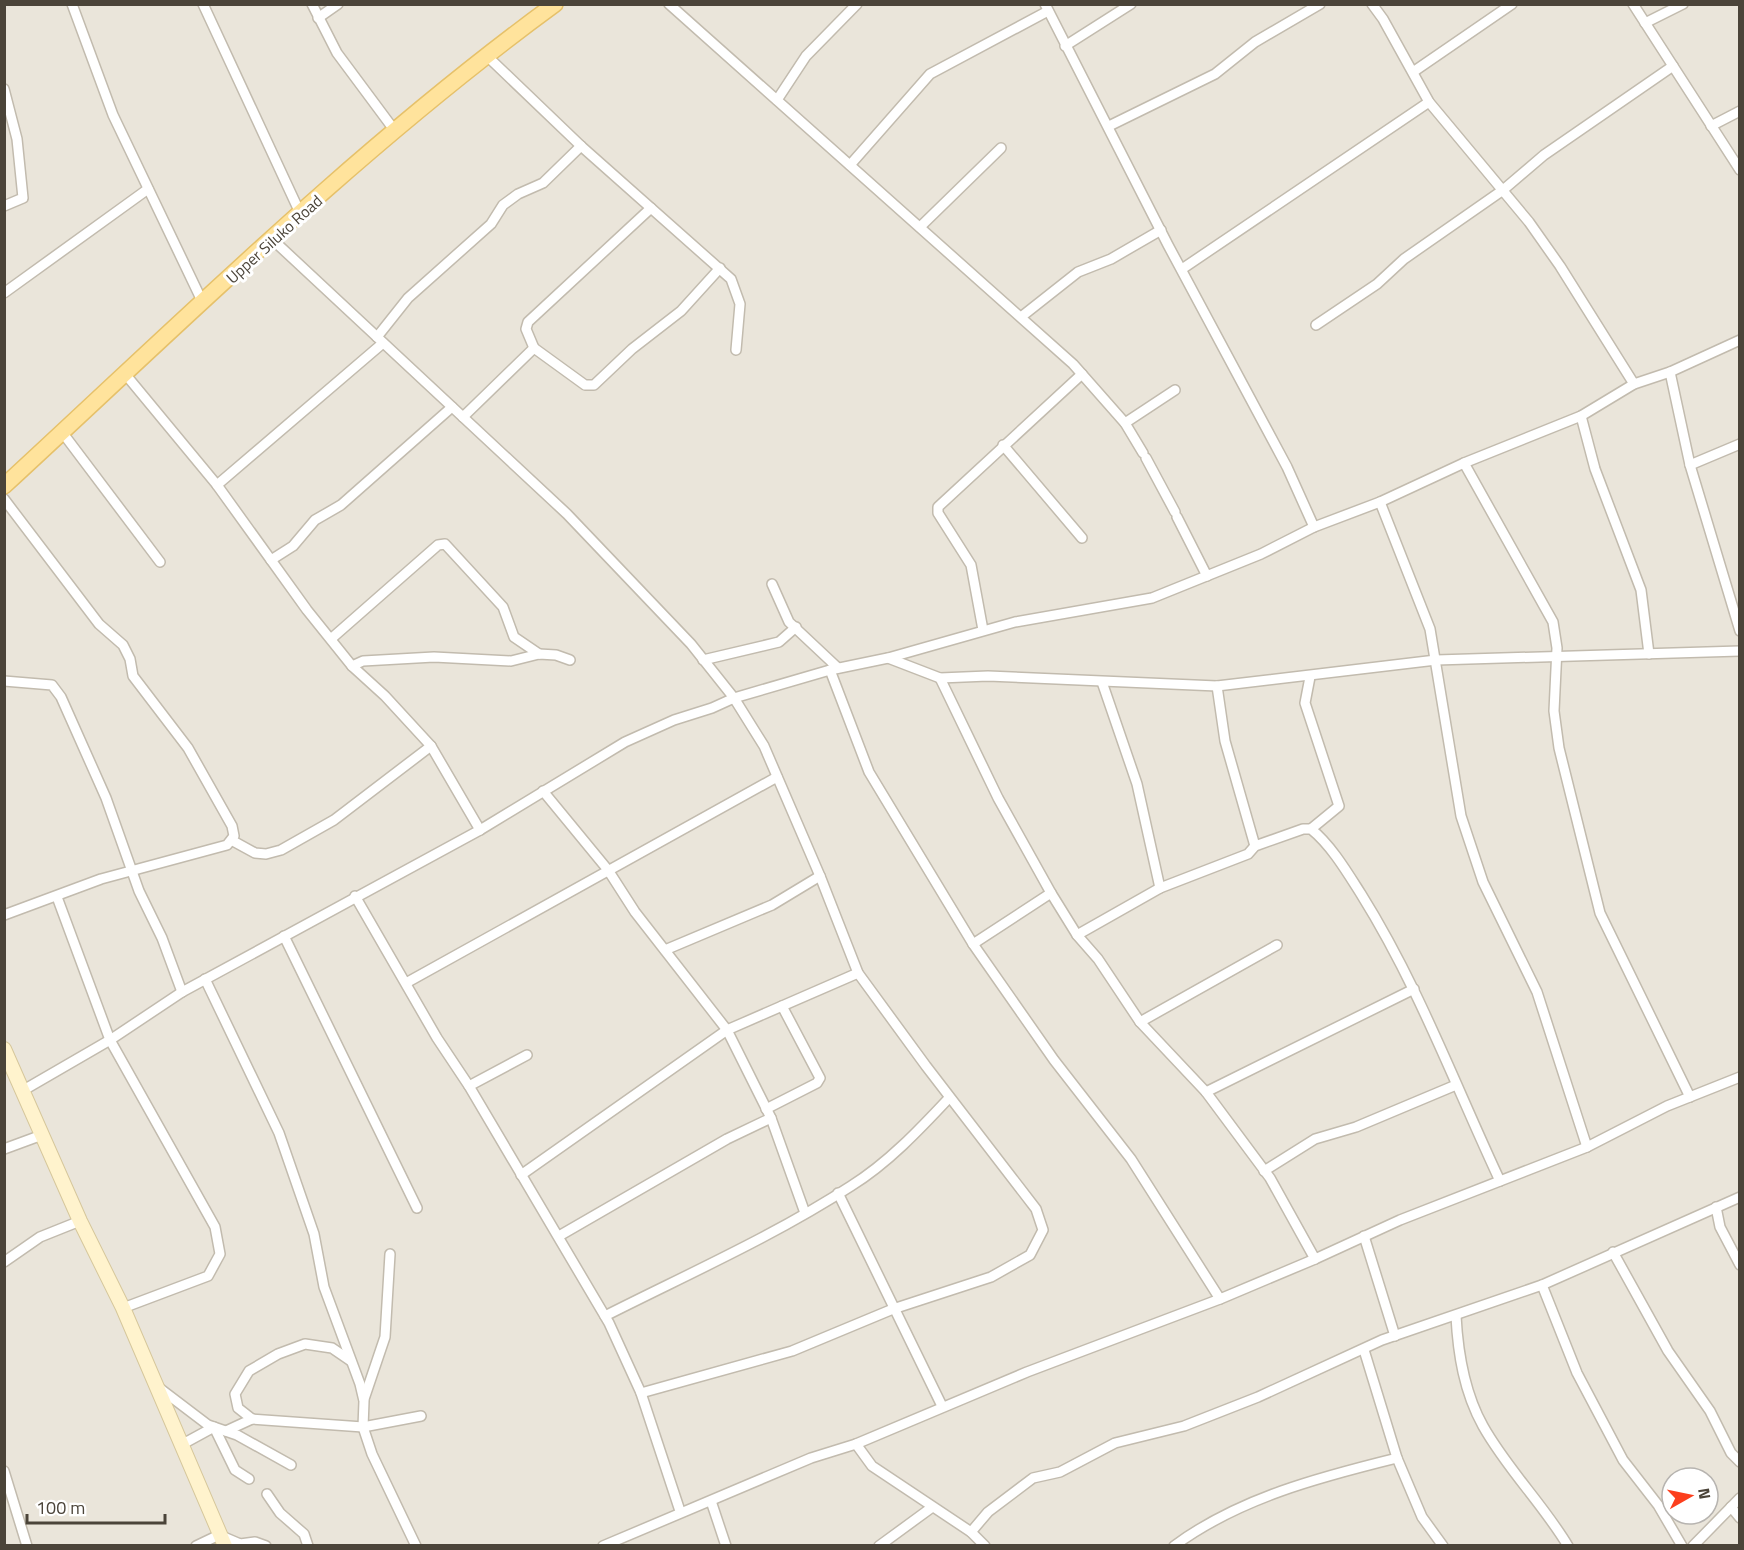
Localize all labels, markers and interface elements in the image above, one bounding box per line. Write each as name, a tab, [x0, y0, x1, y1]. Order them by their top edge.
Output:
street label: Upper Siluko Road	[220, 189, 328, 289]
north arrow	[1660, 1466, 1720, 1526]
text: N	[1692, 1486, 1718, 1501]
scale bar	[27, 1487, 165, 1525]
text: 100 m	[36, 1494, 85, 1521]

